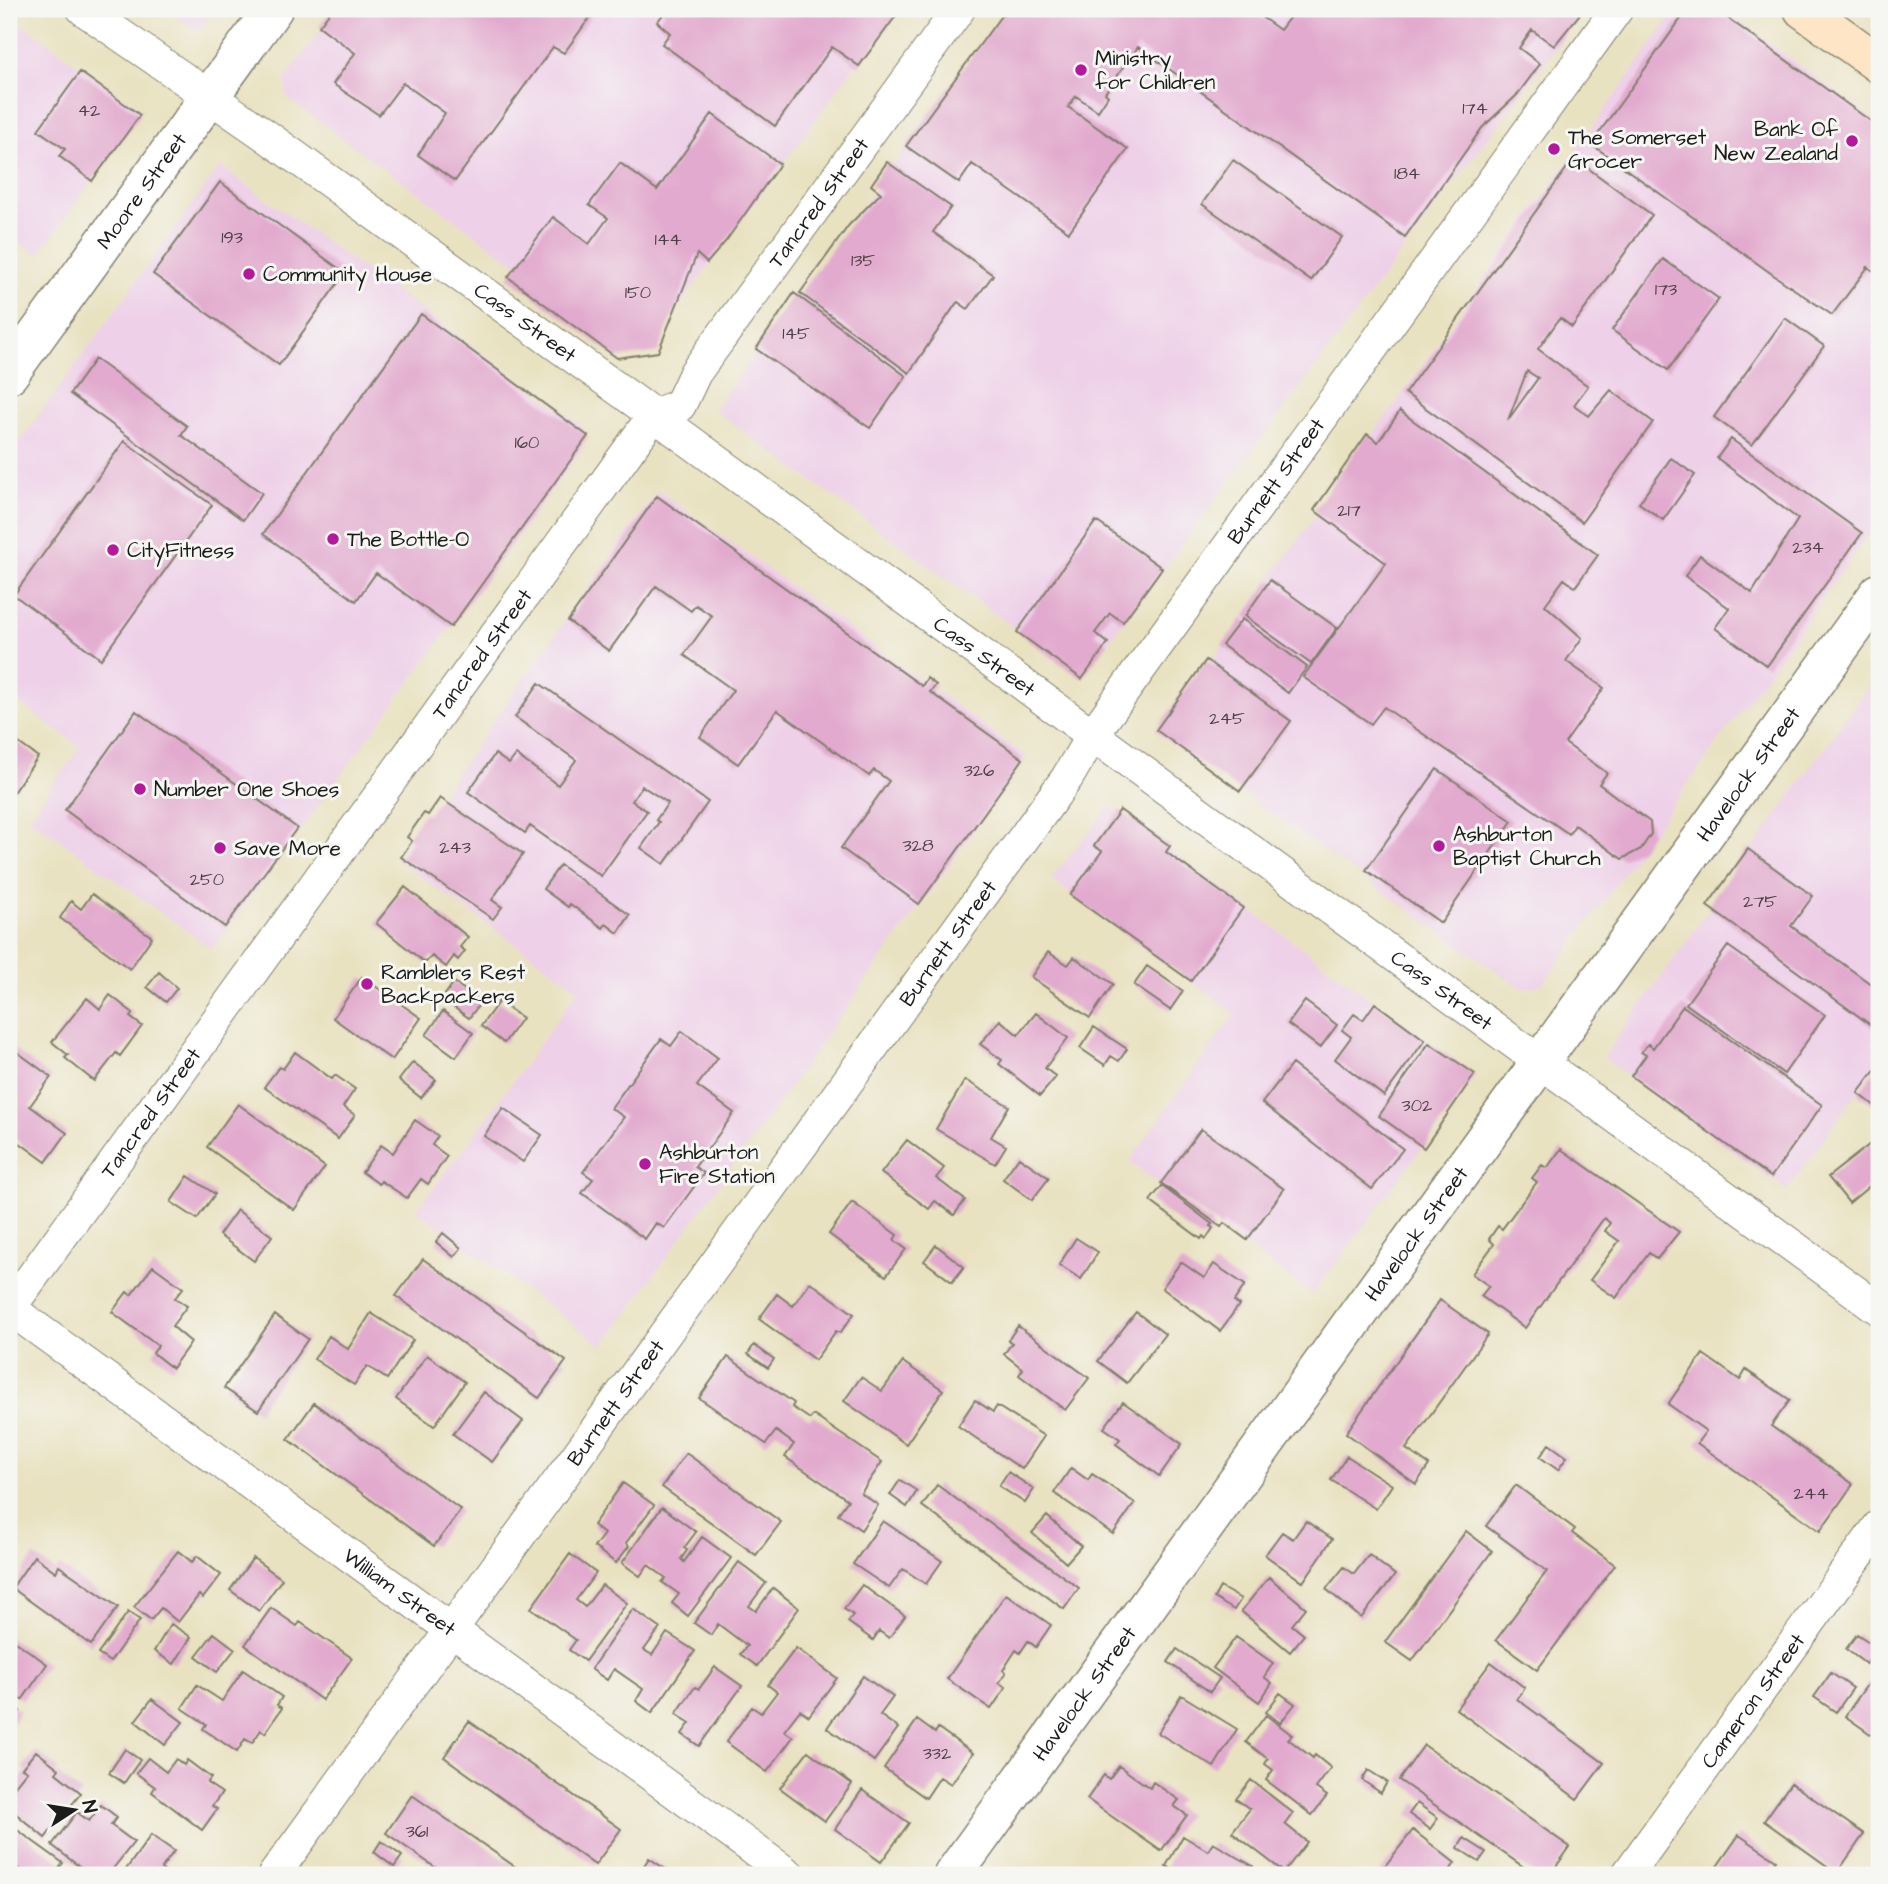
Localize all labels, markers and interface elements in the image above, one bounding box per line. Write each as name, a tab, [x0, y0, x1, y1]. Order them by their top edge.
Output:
place label: Ministry for Children	[1095, 44, 1215, 97]
marker: Ministry for Children	[1073, 62, 1089, 78]
house number: 174	[1462, 96, 1488, 121]
house number: 42	[78, 98, 101, 123]
place label: Bank Of New Zealand	[1714, 115, 1839, 168]
place label: The Somerset Grocer	[1568, 123, 1707, 176]
street label: Moore Street	[90, 127, 194, 255]
street label: Tancred Street	[762, 131, 876, 274]
marker: Bank Of New Zealand	[1844, 133, 1860, 149]
marker: The Somerset Grocer	[1546, 141, 1562, 157]
house number: 184	[1394, 161, 1420, 186]
house number: 193	[221, 225, 243, 250]
house number: 144	[655, 227, 681, 252]
house number: 135	[851, 248, 875, 273]
place label: Community House	[263, 260, 432, 291]
marker: Community House	[241, 266, 257, 282]
street label: Cass Street	[468, 276, 582, 370]
house number: 173	[1655, 277, 1677, 302]
house number: 150	[625, 280, 651, 305]
house number: 145	[782, 321, 810, 346]
street label: Burnett Street	[1221, 412, 1332, 550]
house number: 160	[515, 430, 539, 455]
house number: 217	[1337, 498, 1361, 523]
place label: The Bottle-O	[347, 525, 469, 554]
marker: The Bottle-O	[325, 531, 341, 547]
house number: 234	[1792, 535, 1824, 560]
place label: CityFitness	[127, 536, 234, 567]
marker: CityFitness	[105, 542, 121, 558]
street label: Tancred Street	[425, 582, 539, 725]
street label: Cass Street	[927, 610, 1042, 704]
street label: Havelock Street	[1690, 701, 1808, 848]
house number: 245	[1209, 706, 1245, 731]
house number: 326	[964, 758, 994, 783]
place label: Number One Shoes	[154, 775, 339, 804]
marker: Number One Shoes	[132, 781, 148, 797]
place label: Ashburton Baptist Church	[1453, 820, 1601, 874]
house number: 328	[902, 833, 934, 858]
place label: Save More	[234, 834, 341, 863]
house number: 243	[439, 835, 471, 860]
marker: Ashburton Baptist Church	[1431, 838, 1447, 854]
marker: Save More	[212, 840, 228, 856]
house number: 250	[190, 867, 224, 892]
street label: Burnett Street	[893, 874, 1004, 1012]
house number: 275	[1743, 889, 1777, 914]
street label: Cass Street	[1385, 943, 1499, 1038]
place label: Ramblers Rest Backpackers	[381, 958, 526, 1012]
marker: Ramblers Rest Backpackers	[359, 976, 375, 992]
street label: Tancred Street	[94, 1041, 208, 1184]
house number: 302	[1402, 1093, 1433, 1118]
place label: Ashburton Fire Station	[659, 1138, 775, 1191]
marker: Ashburton Fire Station	[637, 1156, 653, 1172]
street label: Havelock Street	[1358, 1160, 1476, 1308]
street label: Burnett Street	[560, 1333, 672, 1472]
house number: 244	[1794, 1481, 1828, 1506]
street label: William Street	[337, 1542, 462, 1644]
street label: Havelock Street	[1026, 1620, 1144, 1767]
street label: Cameron Street	[1695, 1627, 1812, 1775]
house number: 332	[923, 1741, 952, 1766]
north arrow	[38, 1776, 108, 1846]
text: N	[75, 1798, 104, 1815]
house number: 361	[406, 1819, 428, 1844]

